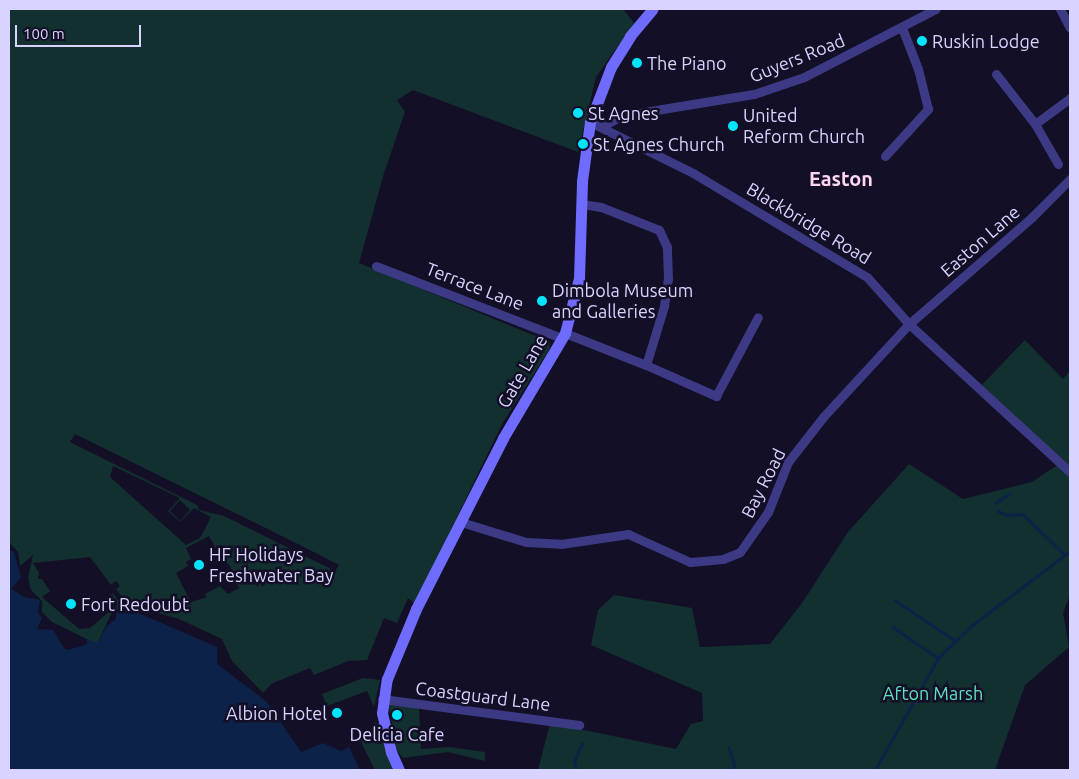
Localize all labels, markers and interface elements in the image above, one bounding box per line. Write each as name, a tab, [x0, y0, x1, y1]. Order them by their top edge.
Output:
scale bar	[18, 15, 144, 47]
text: 100 m	[23, 25, 65, 42]
street label: Guyers Road	[746, 29, 848, 87]
place label: Ruskin Lodge	[932, 30, 1040, 52]
marker: Ruskin Lodge	[916, 35, 928, 47]
place label: The Piano	[647, 52, 727, 74]
marker: The Piano	[631, 57, 643, 69]
place label: St Agnes	[588, 102, 659, 124]
place label: United Reform Church	[743, 105, 865, 148]
marker: St Agnes	[572, 107, 584, 119]
marker: United Reform Church	[727, 120, 739, 132]
place label: St Agnes Church	[593, 133, 725, 155]
marker: St Agnes Church	[577, 138, 589, 150]
district label: Easton	[809, 166, 873, 190]
street label: Blackbridge Road	[743, 177, 875, 269]
street label: Easton Lane	[936, 201, 1024, 281]
street label: Terrace Lane	[423, 257, 527, 315]
place label: Dimbola Museum and Galleries	[552, 280, 693, 322]
marker: Dimbola Museum and Galleries	[536, 295, 548, 307]
street label: Gate Lane	[492, 331, 552, 411]
street label: Bay Road	[736, 445, 790, 521]
place label: HF Holidays Freshwater Bay	[209, 544, 333, 586]
marker: HF Holidays Freshwater Bay	[193, 559, 205, 571]
place label: Fort Redoubt	[81, 593, 189, 615]
marker: Fort Redoubt	[65, 598, 77, 610]
street label: Coastguard Lane	[414, 677, 552, 715]
park label: Afton Marsh	[883, 682, 983, 704]
place label: Albion Hotel	[226, 702, 327, 724]
marker: Albion Hotel	[331, 707, 343, 719]
marker: Delicia Cafe	[391, 709, 403, 721]
place label: Delicia Cafe	[350, 723, 444, 745]

